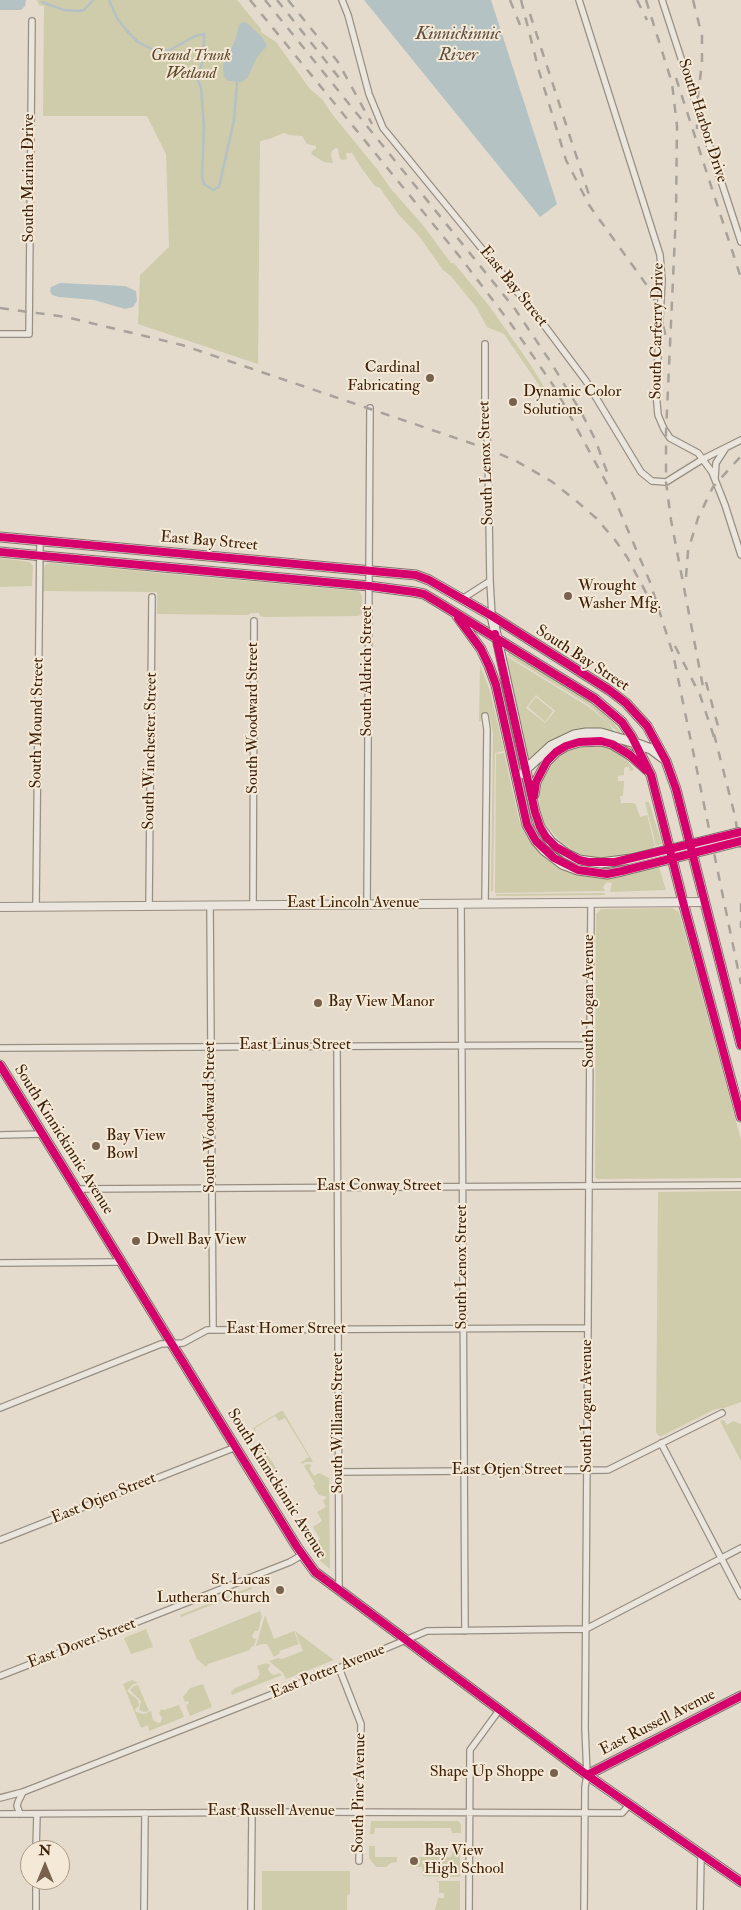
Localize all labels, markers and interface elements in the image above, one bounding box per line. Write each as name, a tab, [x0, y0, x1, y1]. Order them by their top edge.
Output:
water label: Kinnickinnic River	[415, 24, 501, 66]
park label: Grand Trunk Wetland	[151, 47, 231, 85]
street label: South Harbor Drive	[673, 57, 731, 185]
street label: South Marina Drive	[20, 114, 40, 242]
street label: East Bay Street	[475, 243, 551, 331]
street label: South Carferry Drive	[647, 262, 669, 400]
place label: Cardinal Fabricating	[347, 359, 420, 397]
marker: Cardinal Fabricating	[424, 372, 436, 384]
place label: Dynamic Color Solutions	[523, 383, 621, 421]
marker: Dynamic Color Solutions	[507, 396, 519, 408]
street label: South Lenox Street	[475, 400, 499, 526]
street label: East Bay Street	[159, 528, 259, 556]
place label: Wrought Washer Mfg.	[578, 577, 661, 615]
marker: Wrought Washer Mfg.	[562, 590, 574, 602]
street label: South Aldrich Street	[358, 606, 378, 736]
street label: South Bay Street	[532, 622, 632, 696]
street label: South Woodward Street	[244, 642, 264, 794]
street label: South Mound Street	[27, 657, 49, 789]
street label: South Winchester Street	[140, 672, 162, 830]
street label: East Lincoln Avenue	[287, 894, 419, 914]
street label: South Logan Avenue	[580, 934, 600, 1068]
place label: Bay View Manor	[328, 993, 434, 1013]
marker: Bay View Manor	[312, 997, 324, 1009]
street label: East Linus Street	[239, 1036, 351, 1056]
street label: South Woodward Street	[201, 1041, 221, 1193]
street label: South Kinnickinnic Avenue	[9, 1062, 117, 1218]
place label: Bay View Bowl	[106, 1127, 165, 1165]
marker: Bay View Bowl	[90, 1140, 102, 1152]
street label: East Conway Street	[317, 1177, 441, 1197]
street label: South Lenox Street	[453, 1205, 473, 1329]
place label: Dwell Bay View	[146, 1231, 246, 1251]
marker: Dwell Bay View	[130, 1235, 142, 1247]
street label: East Homer Street	[226, 1320, 346, 1340]
street label: South Logan Avenue	[578, 1339, 598, 1473]
street label: South Williams Street	[329, 1352, 349, 1494]
street label: South Kinnickinnic Avenue	[222, 1406, 330, 1562]
street label: East Otjen Street	[452, 1461, 562, 1481]
street label: East Otjen Street	[49, 1469, 159, 1529]
place label: St. Lucas Lutheran Church	[157, 1571, 270, 1609]
marker: St. Lucas Lutheran Church	[274, 1584, 286, 1596]
street label: East Dover Street	[25, 1615, 139, 1673]
street label: East Potter Avenue	[268, 1640, 388, 1704]
street label: East Russell Avenue	[597, 1686, 719, 1760]
street label: South Pine Avenue	[349, 1733, 371, 1853]
place label: Shape Up Shoppe	[430, 1763, 544, 1783]
marker: Shape Up Shoppe	[548, 1767, 560, 1779]
street label: East Russell Avenue	[207, 1802, 335, 1822]
north arrow	[20, 1840, 70, 1890]
text: N	[39, 1842, 51, 1859]
place label: Bay View High School	[424, 1842, 504, 1880]
marker: Bay View High School	[408, 1855, 420, 1867]

